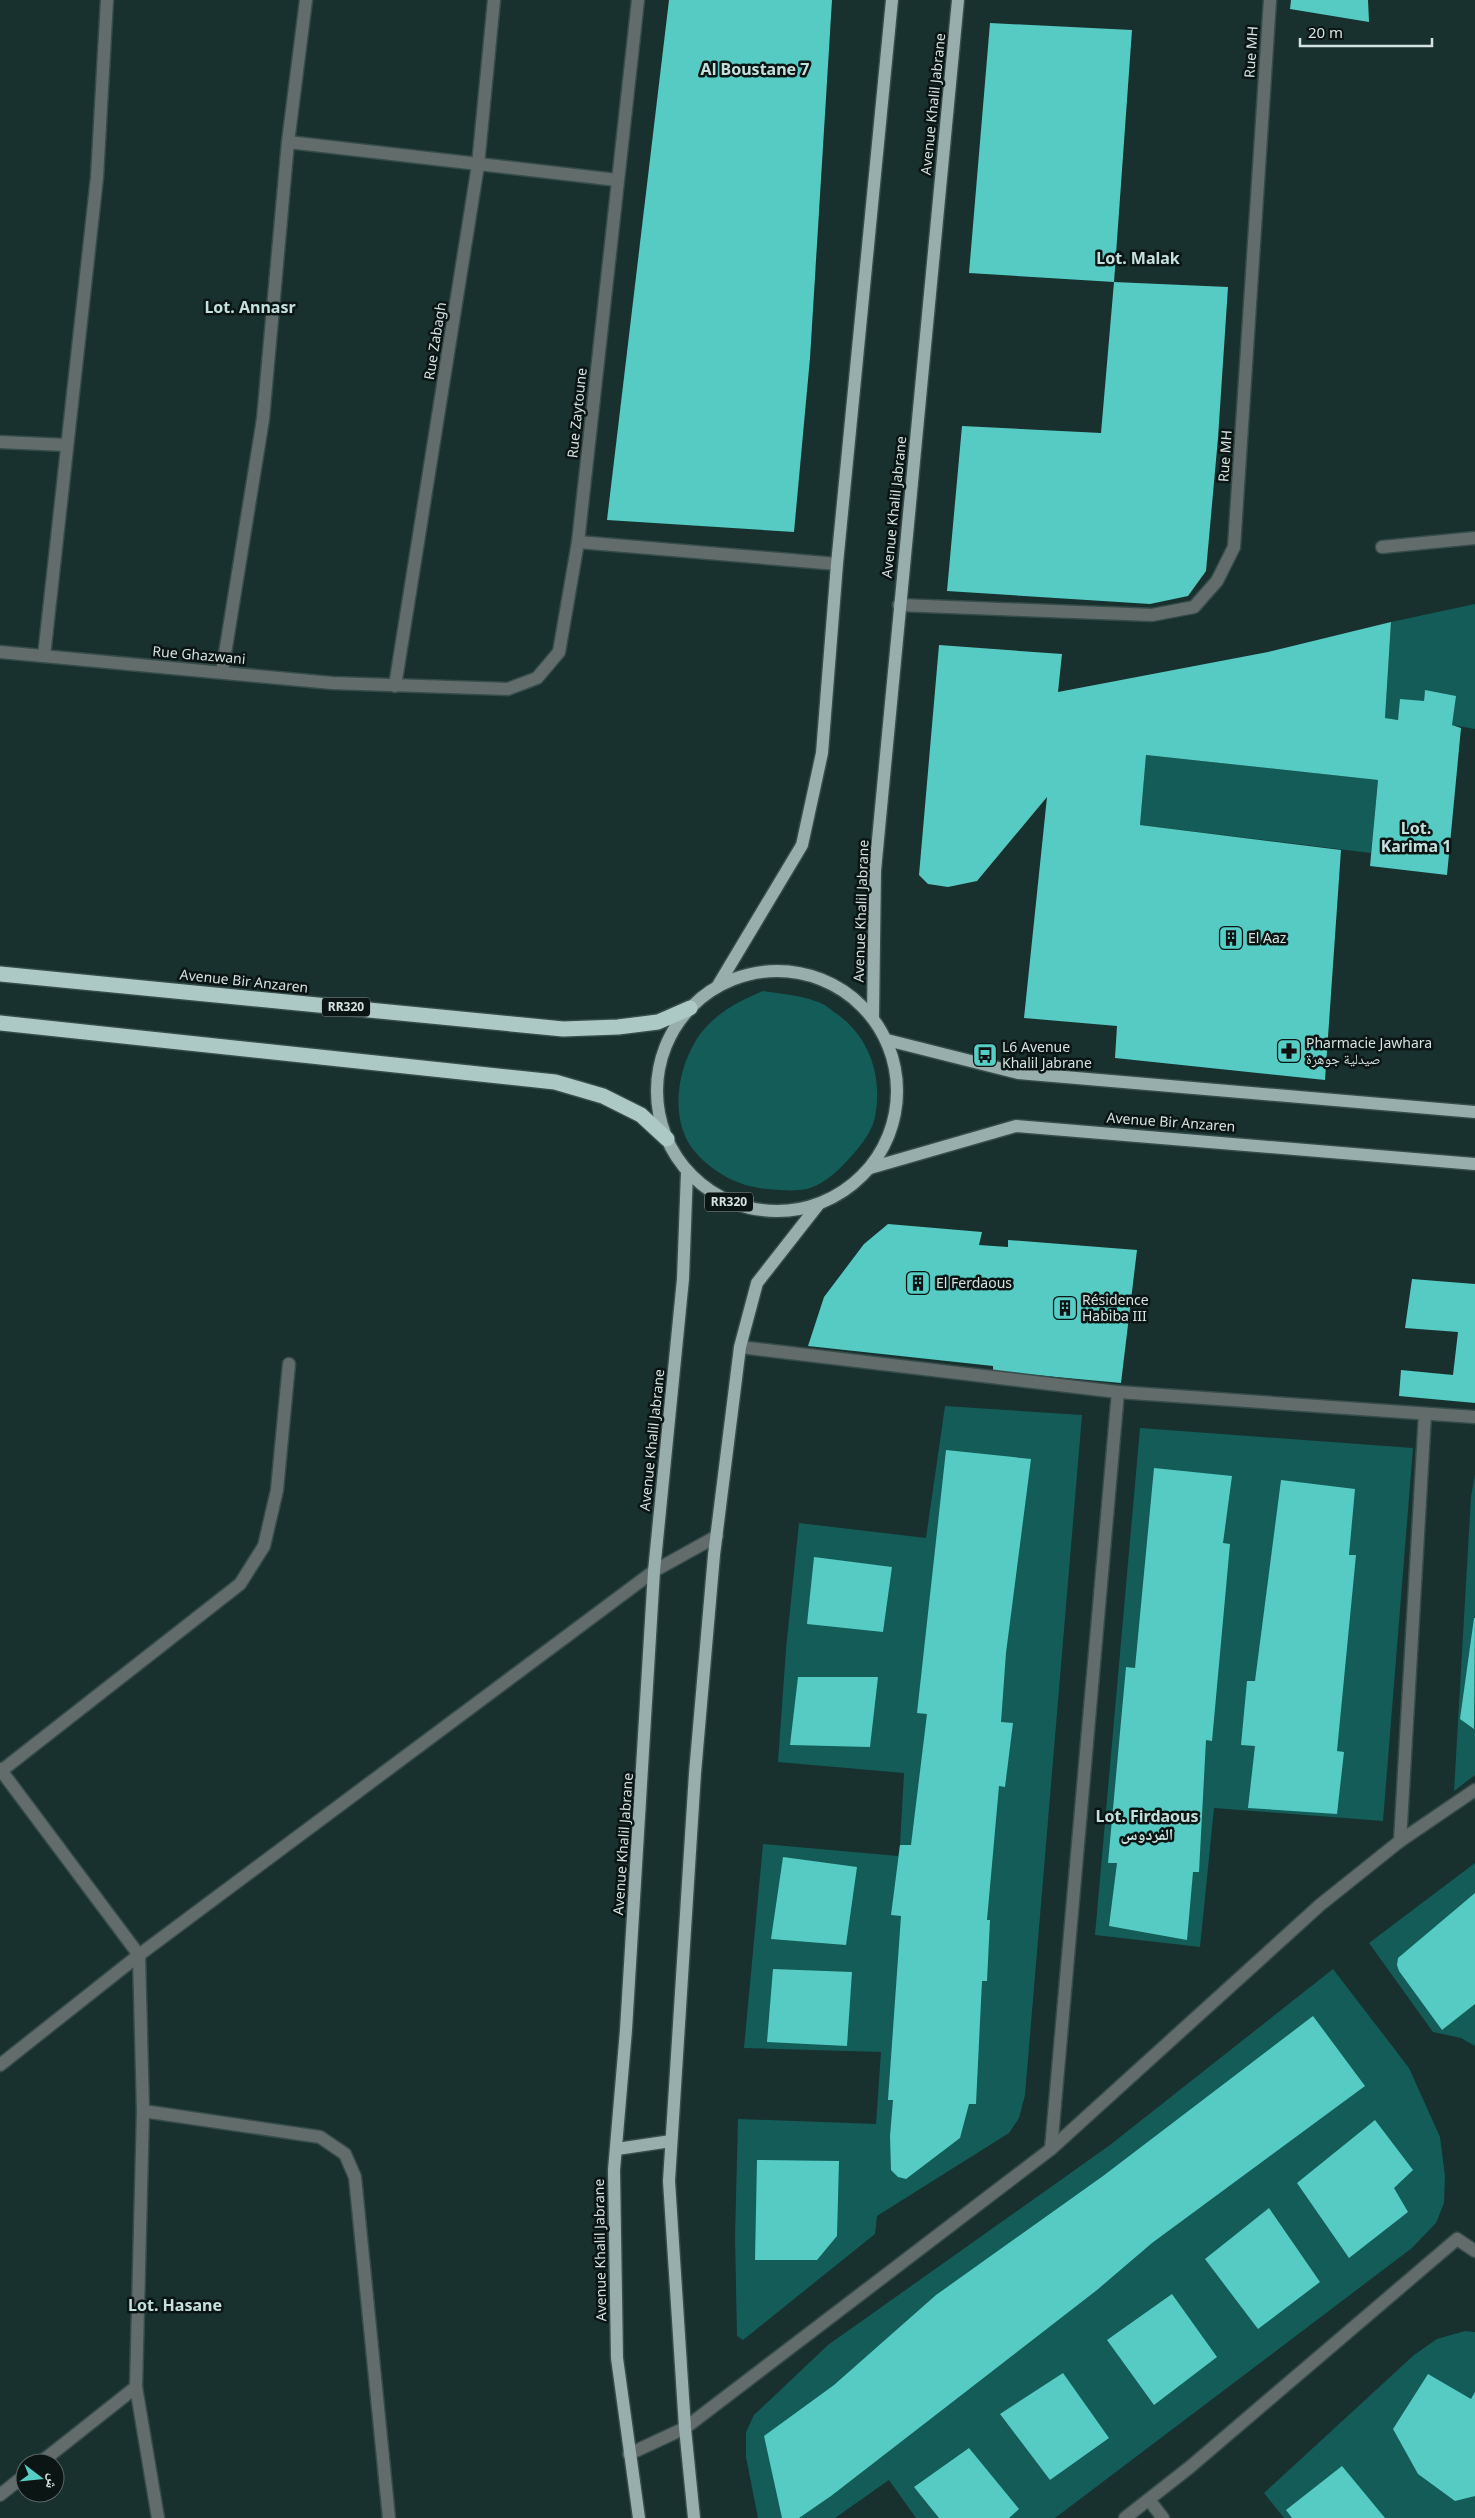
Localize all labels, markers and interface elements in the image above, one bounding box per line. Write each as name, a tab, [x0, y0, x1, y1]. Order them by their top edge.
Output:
scale bar	[1300, 15, 1432, 47]
text: 20 m	[1308, 22, 1343, 42]
street label: Rue MH	[1239, 25, 1262, 79]
street label: Avenue Khalil Jabrane	[916, 32, 949, 176]
district label: Al Boustane 7	[701, 58, 809, 80]
district label: Lot. Malak	[1096, 247, 1180, 269]
district label: Lot. Annasr	[204, 296, 296, 318]
street label: Rue Zabagh	[419, 301, 450, 381]
street label: Rue Zaytoune	[562, 367, 591, 459]
street label: Rue MH	[1213, 429, 1236, 483]
street label: Avenue Khalil Jabrane	[877, 435, 910, 579]
street label: Rue Ghazwani	[152, 641, 246, 668]
district label: Lot. Karima 1	[1381, 817, 1451, 857]
street label: Avenue Khalil Jabrane	[849, 839, 872, 983]
building icon: El Aaz	[1218, 925, 1244, 951]
place label: El Aaz	[1248, 928, 1287, 947]
street label: Avenue Bir Anzaren	[179, 964, 309, 997]
road number: RR320	[322, 998, 370, 1016]
place label: Pharmacie Jawhara صيدلية جوهرة	[1306, 1033, 1432, 1068]
place label: L6 Avenue Khalil Jabrane	[1002, 1037, 1092, 1072]
pharmacy icon: Pharmacie Jawhara صيدلية جوهرة	[1276, 1038, 1302, 1064]
bus stop icon: L6 Avenue Khalil Jabrane	[972, 1042, 998, 1068]
street label: Avenue Bir Anzaren	[1106, 1108, 1236, 1135]
road number: RR320	[705, 1192, 753, 1212]
building icon: El Ferdaous	[905, 1270, 931, 1296]
place label: El Ferdaous	[936, 1273, 1012, 1292]
place label: Résidence Habiba III	[1082, 1290, 1149, 1325]
building icon: Résidence Habiba III	[1052, 1295, 1078, 1321]
street label: Avenue Khalil Jabrane	[635, 1368, 668, 1512]
street label: Avenue Khalil Jabrane	[608, 1772, 637, 1916]
district label: Lot. Firdaous الفردوس	[1095, 1805, 1199, 1845]
street label: Avenue Khalil Jabrane	[589, 2178, 610, 2321]
district label: Lot. Hasane	[128, 2294, 222, 2316]
north arrow	[15, 2453, 65, 2503]
text: ش	[42, 2472, 64, 2492]

